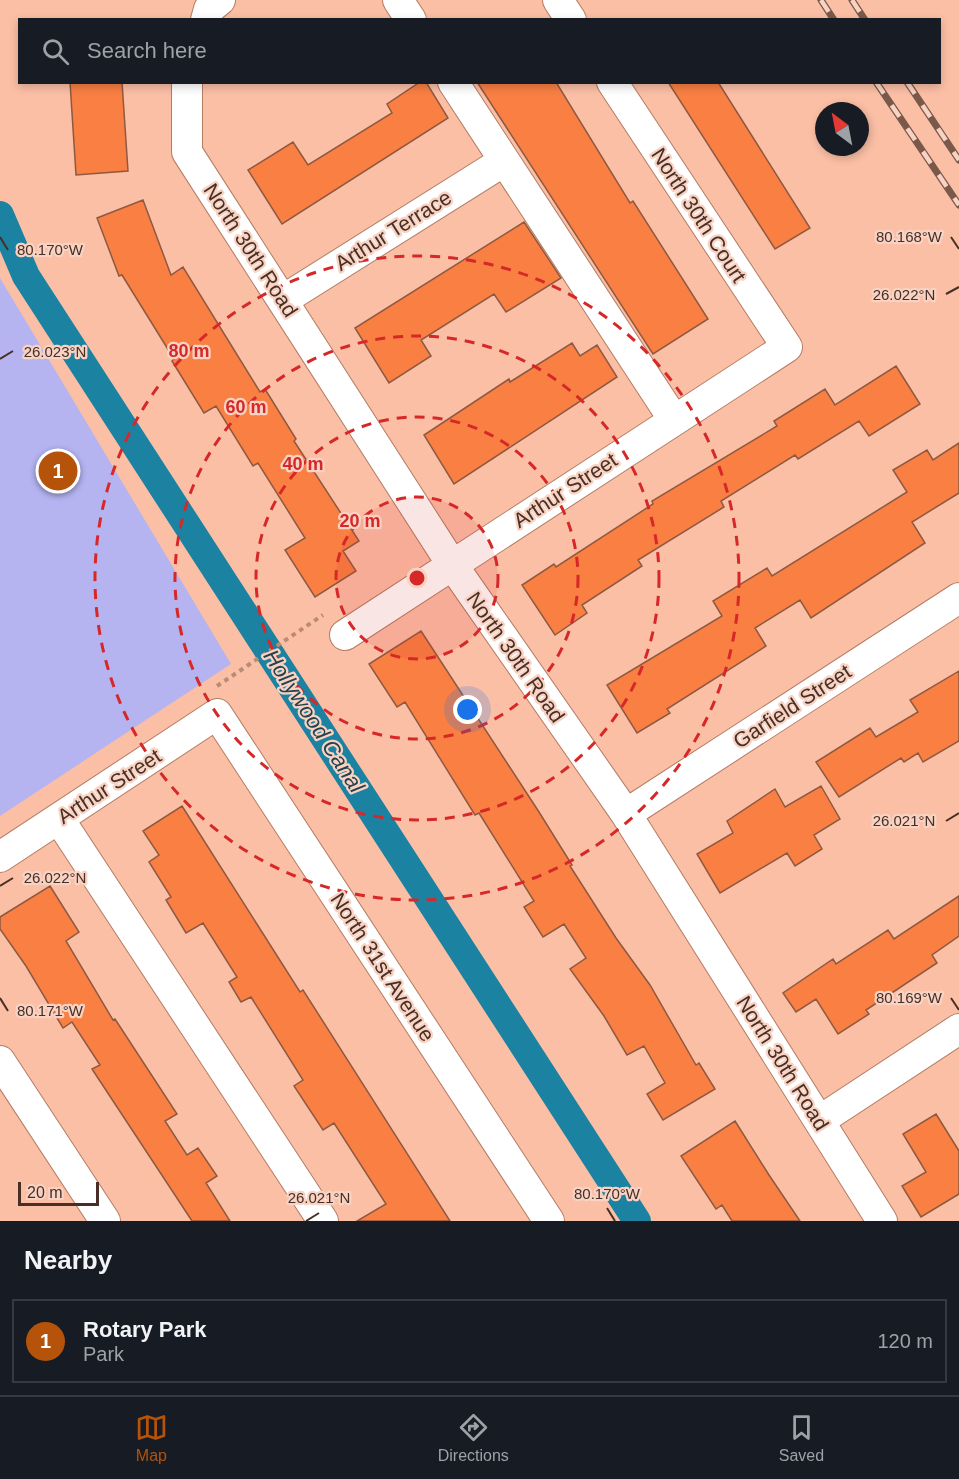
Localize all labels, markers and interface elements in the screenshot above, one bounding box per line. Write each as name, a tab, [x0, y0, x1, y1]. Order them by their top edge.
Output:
search box	[18, 18, 941, 84]
icon: search	[39, 35, 72, 68]
text: Search here	[87, 38, 207, 63]
north arrow	[815, 102, 869, 156]
street label: North 30th Court	[647, 144, 751, 286]
street label: North 30th Road	[199, 179, 303, 321]
street label: Arthur Terrace	[331, 185, 455, 275]
text: 80.168°W	[876, 228, 943, 245]
text: 80.170°W	[17, 241, 84, 258]
text: 26.022°N	[873, 286, 935, 303]
text: 80 m	[168, 341, 210, 361]
text: 26.023°N	[24, 343, 86, 360]
text: 60 m	[225, 397, 267, 417]
pin: 1	[38, 448, 78, 494]
street label: Arthur Street	[509, 448, 621, 532]
text: 40 m	[282, 454, 324, 474]
text: 20 m	[339, 511, 381, 531]
centre of rings	[407, 568, 427, 588]
street label: North 30th Road	[462, 587, 570, 727]
water label: Hollywood Canal	[259, 645, 370, 798]
street label: Garfield Street	[729, 659, 855, 753]
your location	[453, 695, 482, 724]
street label: Arthur Street	[53, 744, 165, 828]
text: 26.021°N	[873, 812, 935, 829]
text: 26.022°N	[24, 869, 86, 886]
street label: North 31st Avenue	[326, 888, 440, 1046]
text: 80.169°W	[876, 989, 943, 1006]
street label: North 30th Road	[732, 992, 834, 1134]
text: 80.171°W	[17, 1002, 84, 1019]
scale bar	[18, 1179, 99, 1206]
text: 20 m	[27, 1184, 63, 1201]
text: 80.170°W	[574, 1185, 641, 1202]
text: 26.021°N	[288, 1189, 350, 1206]
text: Nearby	[24, 1245, 112, 1275]
text: Rotary Park	[83, 1317, 207, 1342]
text: 1	[40, 1330, 51, 1352]
text: 120 m	[877, 1330, 933, 1352]
text: Park	[83, 1343, 124, 1365]
tab: Map	[135, 1411, 168, 1465]
tab: Directions	[438, 1411, 509, 1465]
tab: Saved	[779, 1411, 824, 1465]

